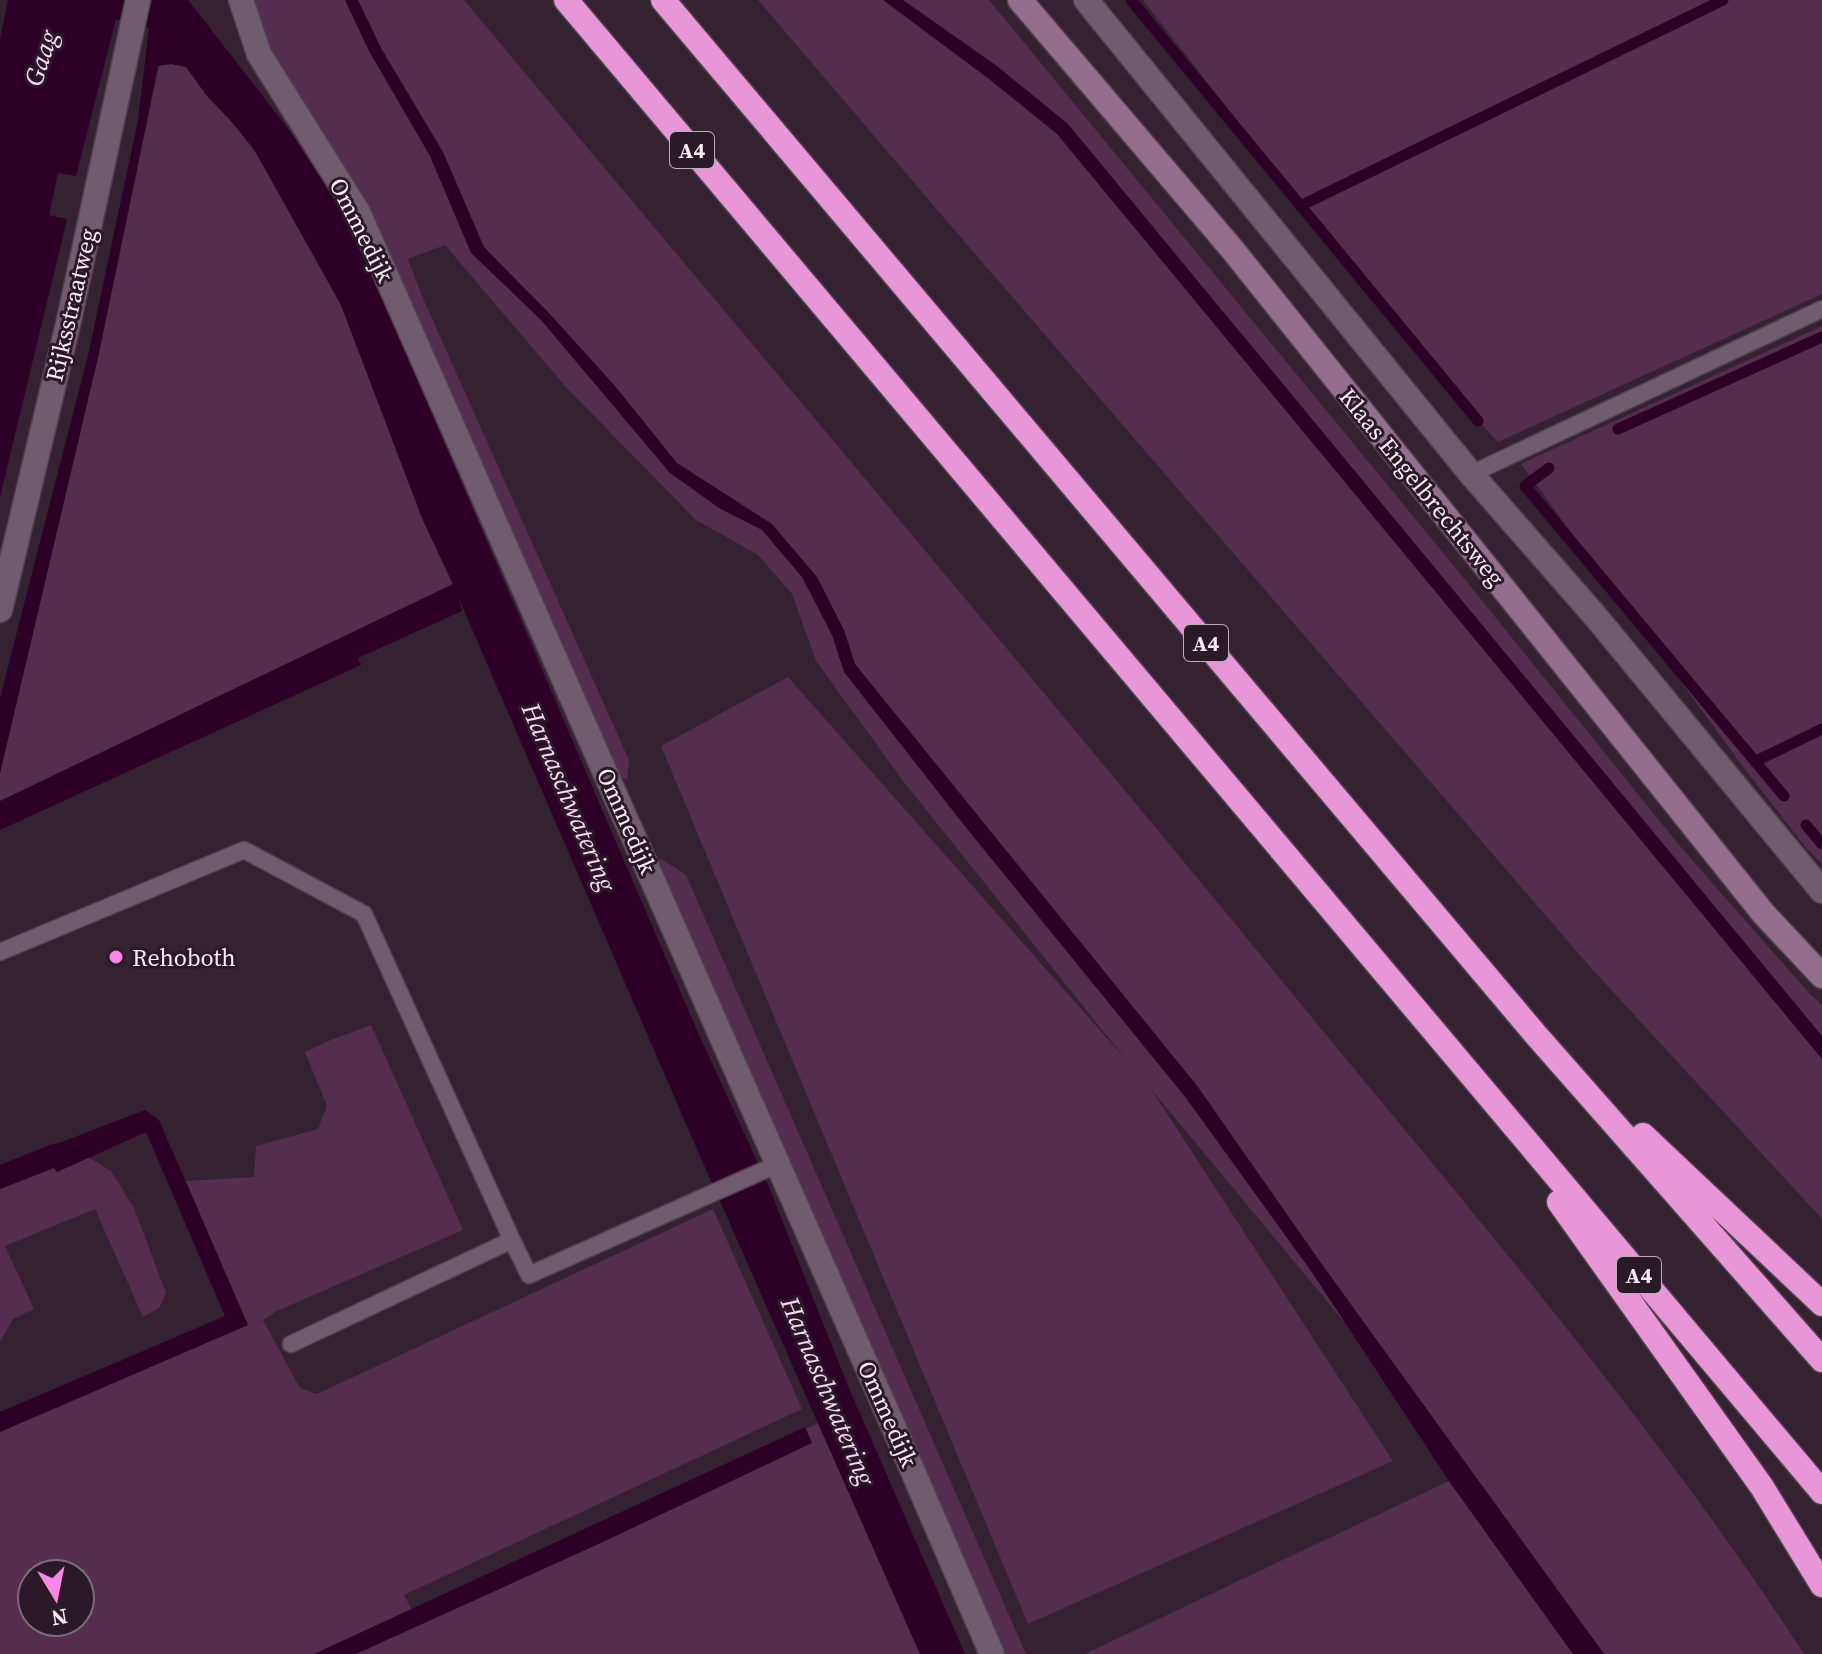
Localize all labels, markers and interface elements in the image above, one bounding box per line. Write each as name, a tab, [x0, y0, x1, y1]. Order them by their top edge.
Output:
water label: Gaag	[15, 24, 67, 91]
road number: A4	[670, 132, 714, 168]
street label: Ommedijk	[322, 172, 403, 289]
street label: Rijksstraatweg	[37, 225, 105, 385]
street label: Klaas Engelbrechtsweg	[1332, 381, 1512, 593]
road number: A4	[1184, 625, 1228, 661]
water label: Harnaschwatering	[513, 696, 625, 898]
street label: Ommedijk	[589, 763, 665, 880]
place label: Rehoboth	[132, 941, 236, 974]
marker: Rehoboth	[107, 948, 125, 966]
road number: A4	[1617, 1257, 1661, 1293]
water label: Harnaschwatering	[772, 1290, 884, 1492]
street label: Ommedijk	[850, 1356, 926, 1473]
north arrow	[16, 1558, 96, 1638]
text: N	[49, 1602, 70, 1634]

